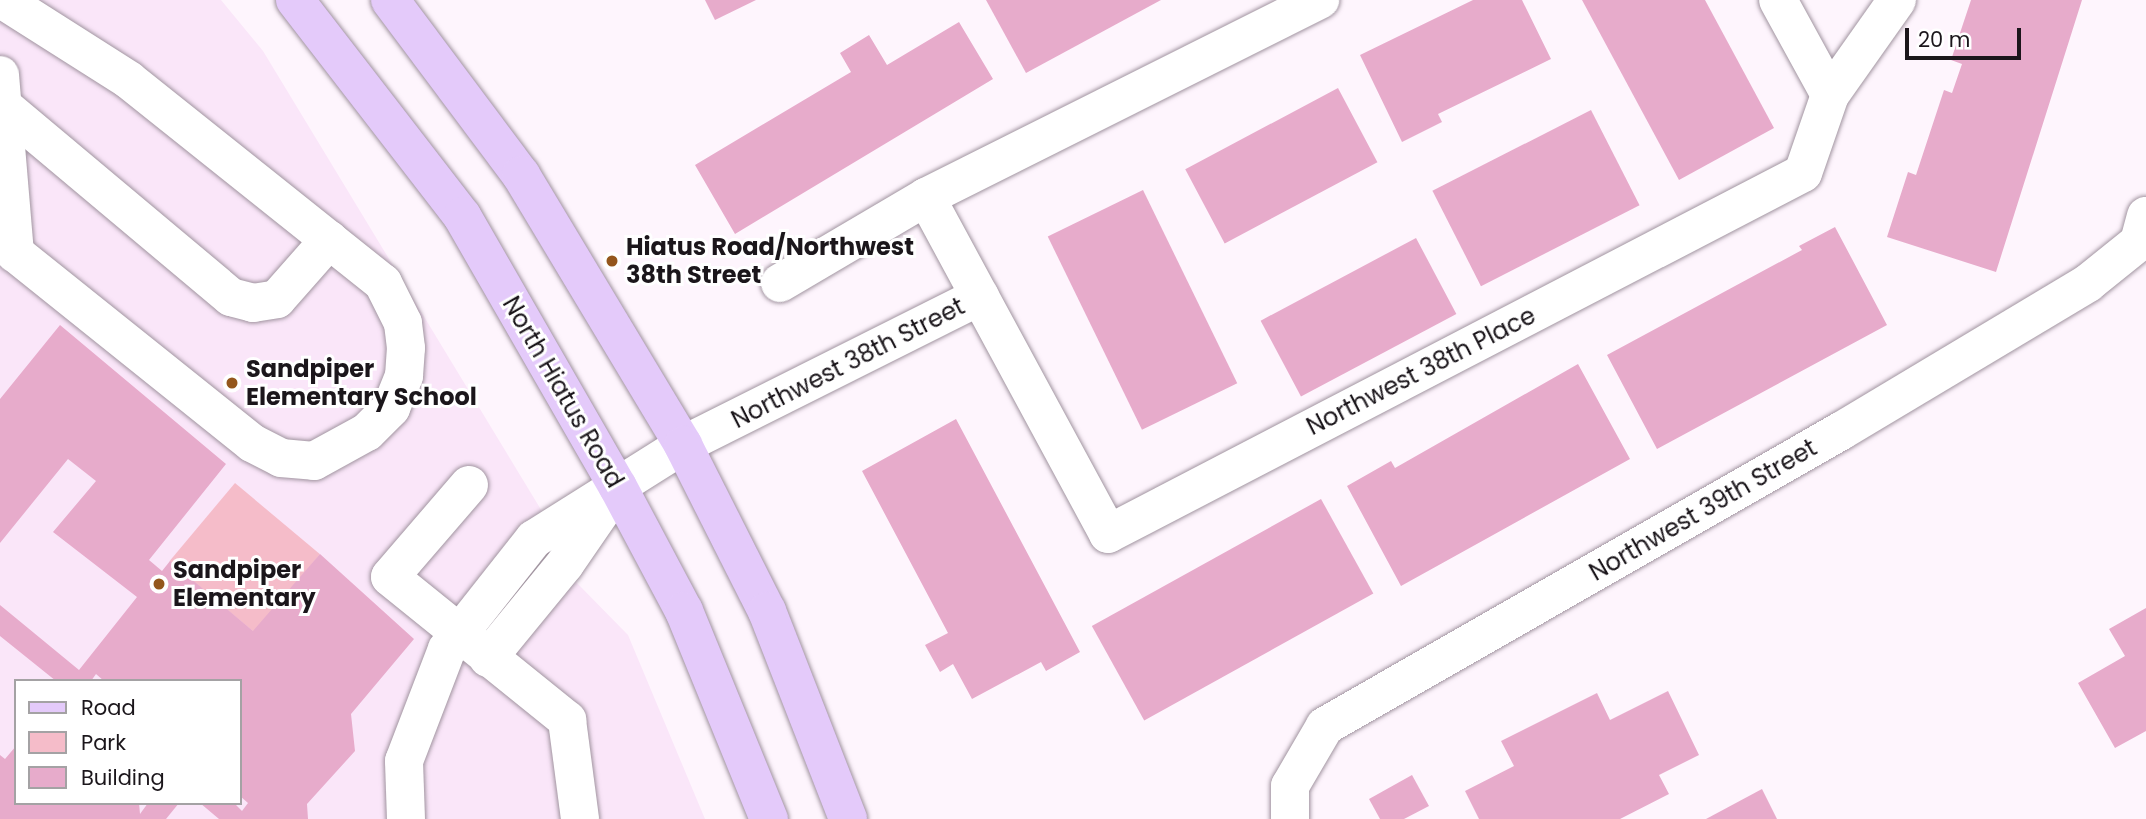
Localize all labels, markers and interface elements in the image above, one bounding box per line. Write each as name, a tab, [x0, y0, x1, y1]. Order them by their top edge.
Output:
scale bar	[1908, 14, 2024, 58]
text: 20 m	[1918, 25, 1971, 54]
place label: Hiatus Road/Northwest 38th Street	[626, 233, 914, 289]
marker: Hiatus Road/Northwest 38th Street	[604, 253, 620, 269]
street label: North Hiatus Road	[497, 291, 629, 493]
street label: Northwest 38th Street	[727, 292, 969, 434]
street label: Northwest 38th Place	[1302, 301, 1540, 441]
place label: Sandpiper Elementary School	[246, 355, 477, 411]
marker: Sandpiper Elementary School	[224, 375, 240, 391]
street label: Northwest 39th Street	[1584, 433, 1822, 587]
place label: Sandpiper Elementary	[173, 556, 316, 612]
marker: Sandpiper Elementary	[151, 576, 167, 592]
legend	[14, 679, 242, 805]
text: Road	[81, 693, 136, 722]
text: Park	[81, 728, 126, 757]
text: Building	[81, 763, 165, 792]

